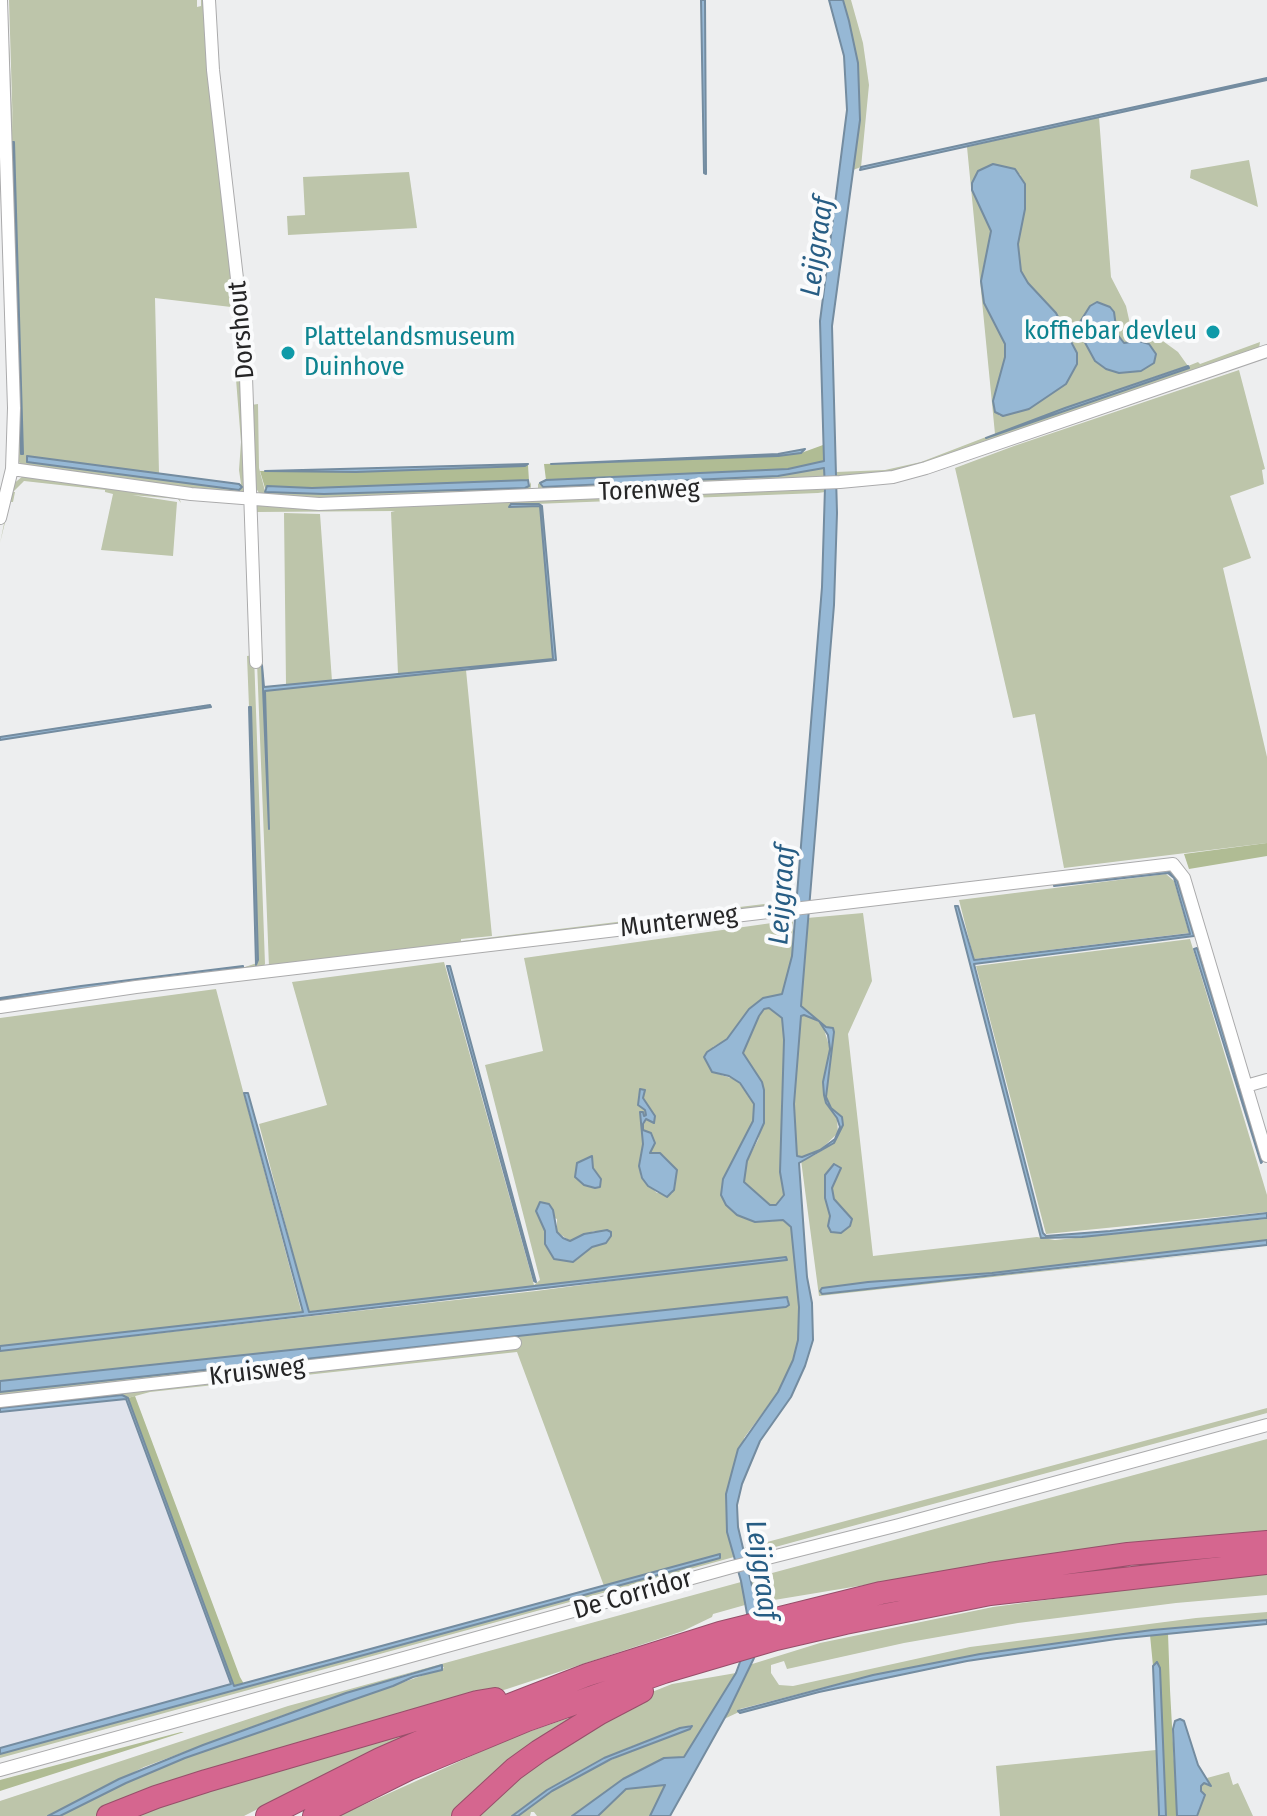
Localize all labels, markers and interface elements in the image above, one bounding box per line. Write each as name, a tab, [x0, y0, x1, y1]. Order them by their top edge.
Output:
water label: Leijgraaf	[794, 195, 842, 299]
street label: Dorshout	[222, 280, 262, 380]
place label: koffiebar devleu	[1024, 316, 1197, 348]
place label: Plattelandsmuseum Duinhove	[304, 322, 516, 384]
marker: koffiebar devleu	[1204, 323, 1222, 341]
marker: Plattelandsmuseum Duinhove	[279, 344, 297, 362]
street label: Torenweg	[598, 474, 700, 508]
water label: Leijgraaf	[763, 844, 803, 946]
street label: Munterweg	[619, 899, 739, 945]
street label: Kruisweg	[207, 1351, 307, 1393]
water label: Leijgraaf	[737, 1518, 785, 1622]
street label: De Corridor	[570, 1563, 696, 1627]

